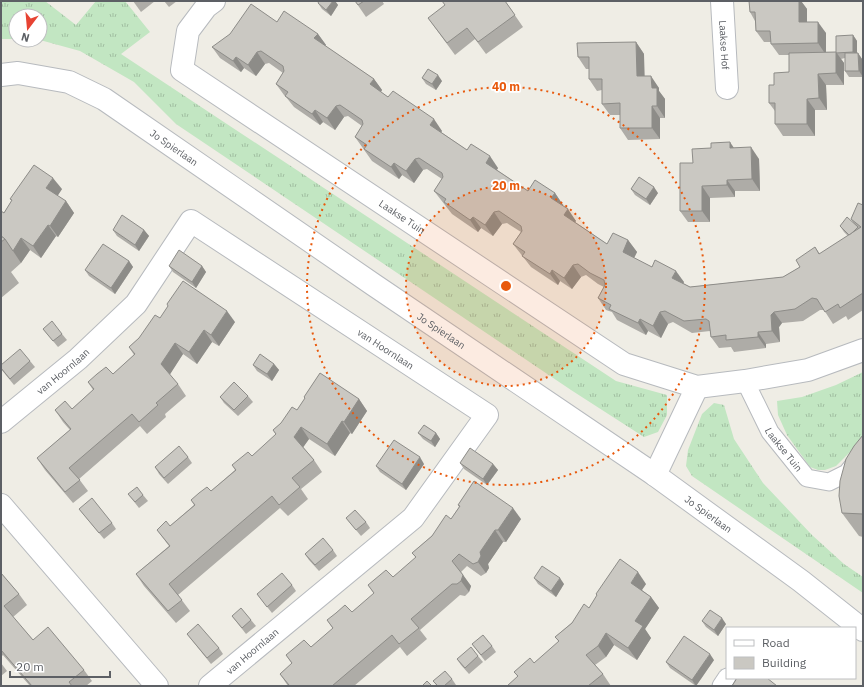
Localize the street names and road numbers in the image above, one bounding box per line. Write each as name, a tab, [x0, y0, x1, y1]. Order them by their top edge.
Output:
street label: Laakse Hof	[716, 20, 732, 71]
street label: Jo Spierlaan	[147, 127, 200, 169]
street label: Laakse Tuin	[376, 197, 428, 237]
street label: Jo Spierlaan	[414, 310, 468, 352]
street label: van Hoornlaan	[355, 326, 416, 372]
street label: van Hoornlaan	[34, 346, 92, 397]
street label: Laakse Tuin	[762, 426, 805, 474]
street label: Jo Spierlaan	[682, 493, 734, 536]
street label: van Hoornlaan	[223, 626, 281, 677]

